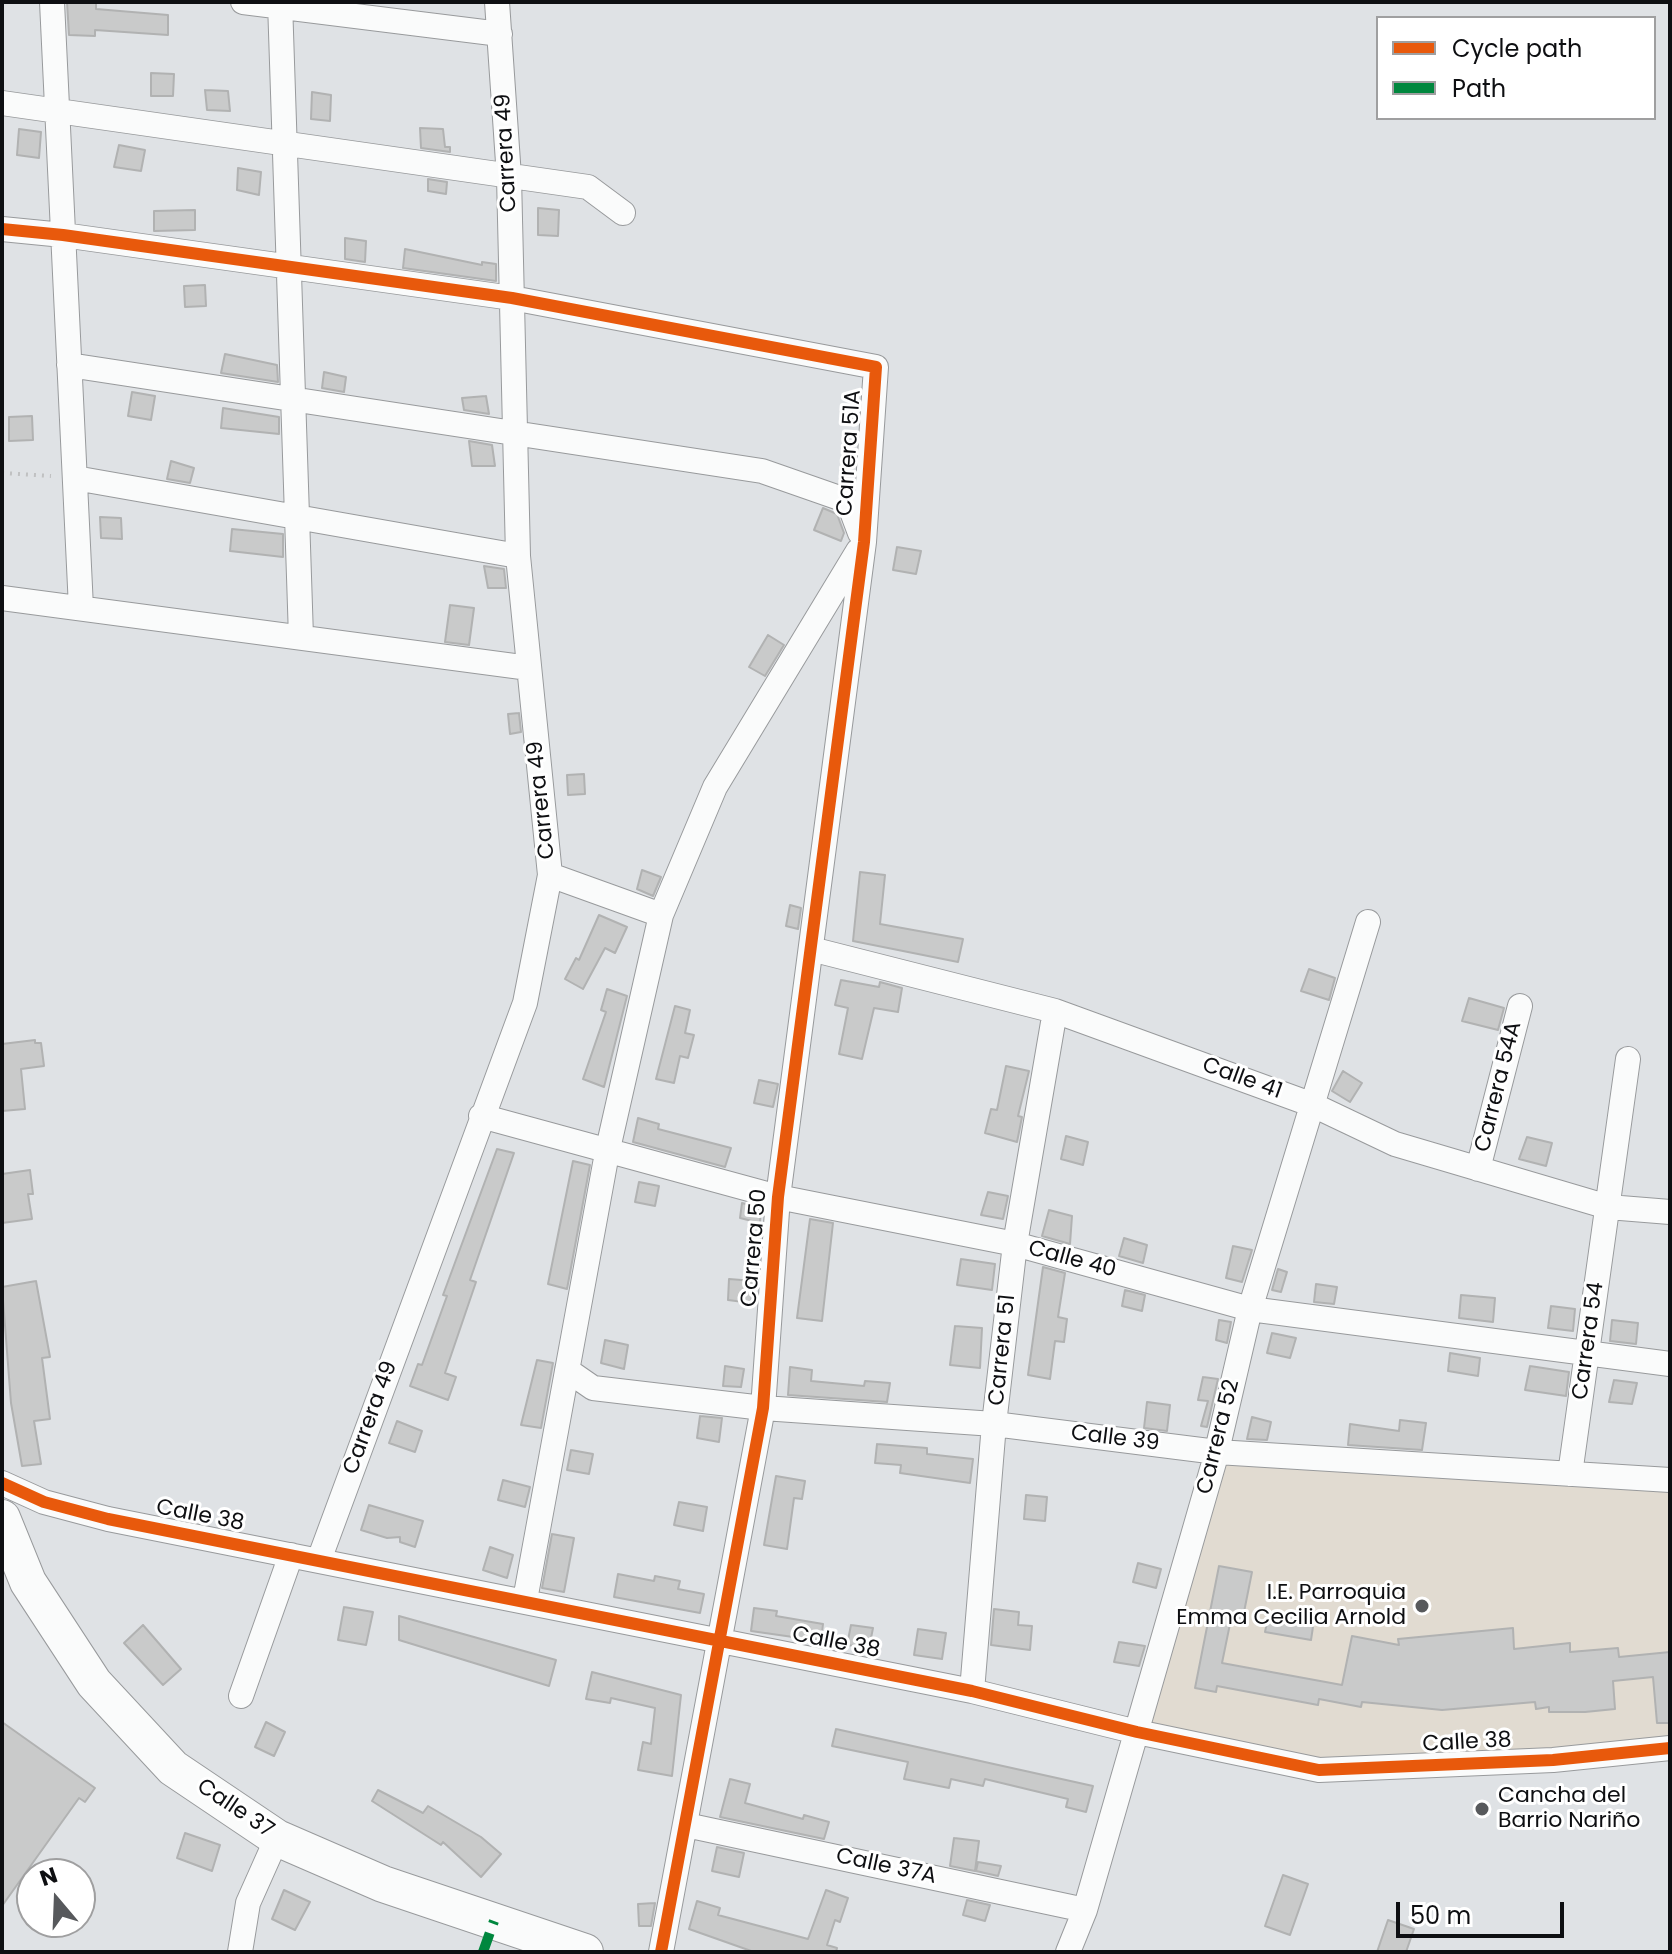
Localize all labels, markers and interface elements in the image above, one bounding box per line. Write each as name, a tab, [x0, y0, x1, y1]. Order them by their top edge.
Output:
legend	[1376, 16, 1656, 120]
text: Cycle path	[1452, 32, 1582, 65]
text: Path	[1452, 72, 1506, 105]
street label: Carrera 49	[491, 93, 523, 213]
street label: Carrera 51A	[832, 389, 868, 517]
street label: Carrera 49	[523, 740, 561, 860]
street label: Carrera 54A	[1470, 1019, 1528, 1155]
street label: Calle 41	[1198, 1052, 1286, 1106]
street label: Carrera 50	[737, 1188, 773, 1308]
street label: Calle 40	[1025, 1236, 1119, 1284]
street label: Carrera 54	[1568, 1280, 1610, 1402]
street label: Carrera 51	[984, 1293, 1022, 1407]
street label: Carrera 49	[338, 1358, 404, 1478]
street label: Carrera 52	[1192, 1377, 1246, 1497]
street label: Calle 39	[1069, 1420, 1161, 1458]
street label: Calle 38	[154, 1495, 246, 1537]
place label: I.E. Parroquia Emma Cecilia Arnold	[1176, 1580, 1406, 1632]
marker: I.E. Parroquia Emma Cecilia Arnold	[1413, 1597, 1431, 1615]
street label: Calle 38	[790, 1622, 882, 1664]
street label: Calle 38	[1422, 1727, 1512, 1759]
street label: Calle 37	[191, 1774, 279, 1844]
place label: Cancha del Barrio Nariño	[1498, 1783, 1640, 1834]
marker: Cancha del Barrio Nariño	[1473, 1800, 1491, 1818]
street label: Calle 37A	[833, 1843, 939, 1891]
north arrow	[16, 1858, 96, 1938]
text: N	[36, 1859, 62, 1894]
scale bar	[1400, 1886, 1568, 1936]
text: 50 m	[1410, 1899, 1471, 1932]

